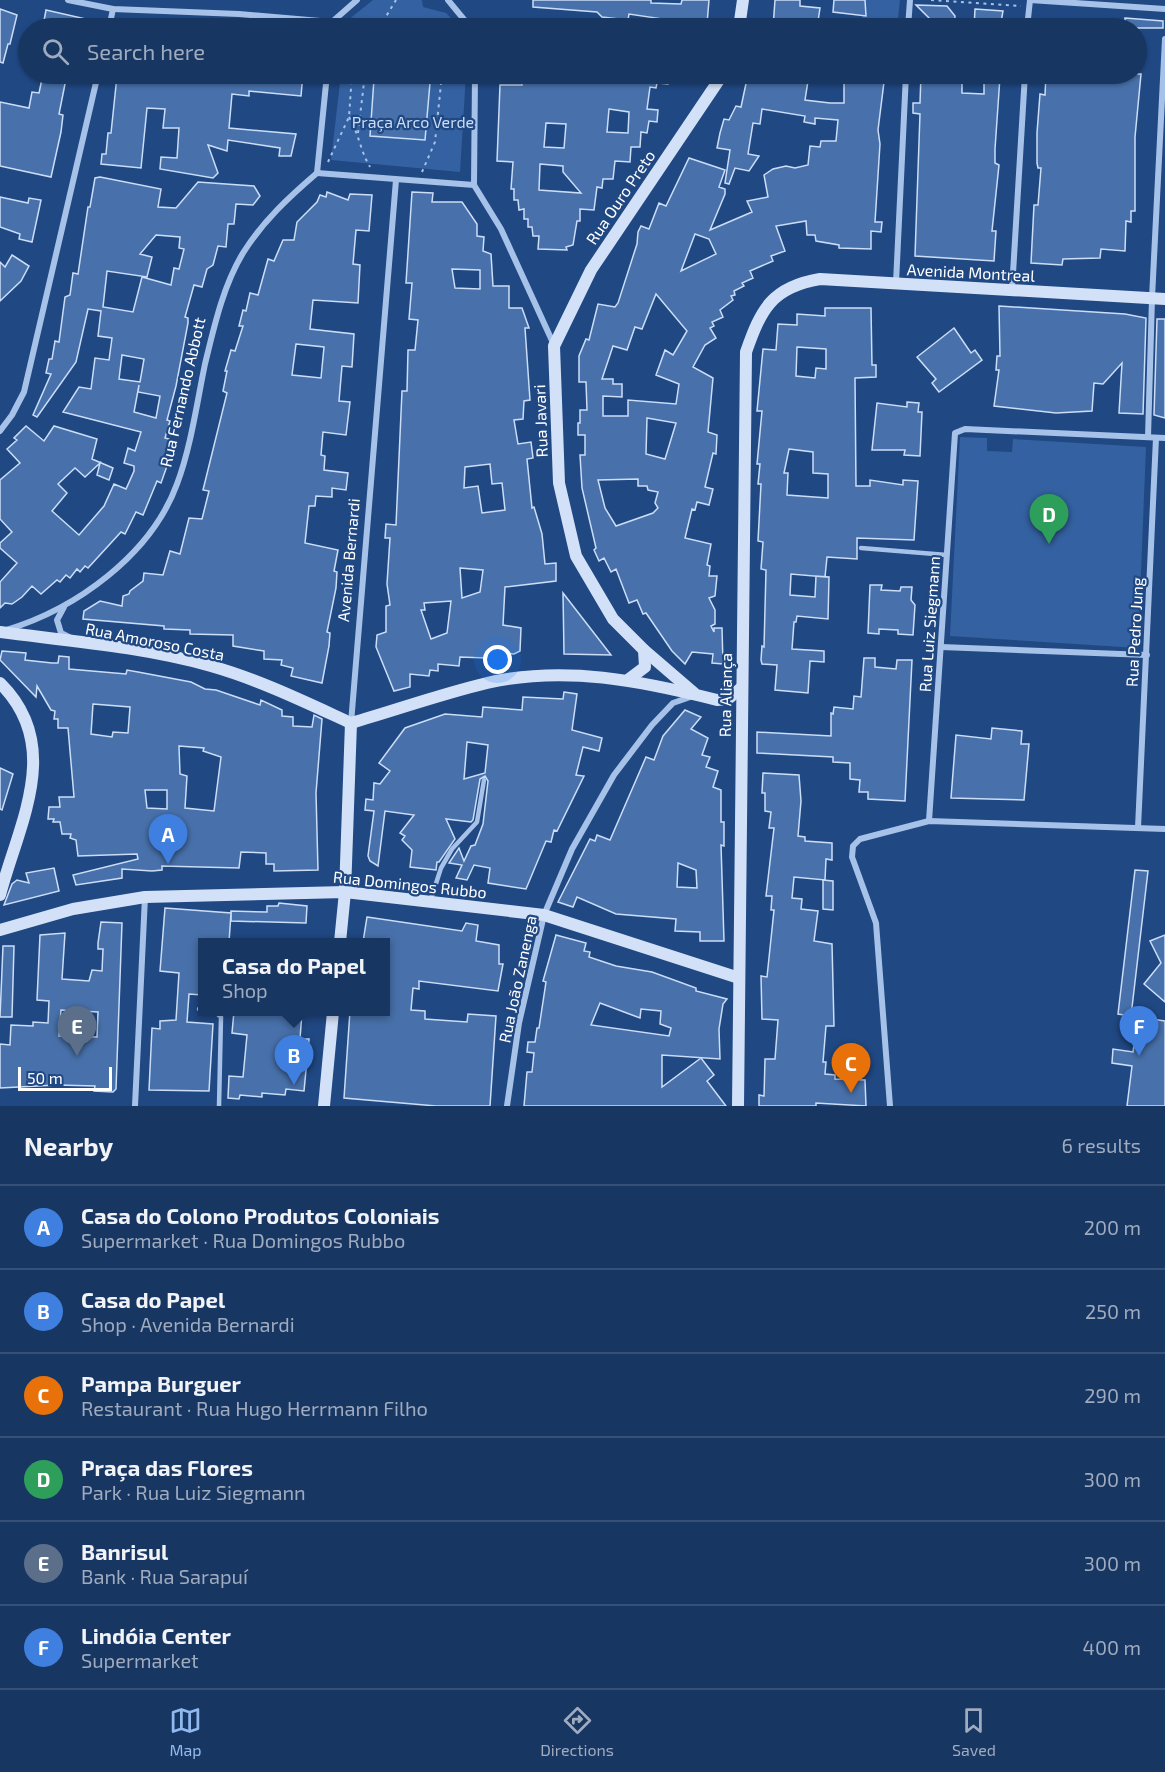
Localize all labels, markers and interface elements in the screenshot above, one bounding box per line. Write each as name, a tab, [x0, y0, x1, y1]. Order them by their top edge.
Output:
search box	[18, 18, 1147, 84]
icon: search	[39, 35, 72, 68]
text: Search here	[87, 38, 205, 64]
park label: Praça Arco Verde	[352, 112, 474, 132]
street label: Rua Ouro Preto	[582, 146, 658, 248]
street label: Avenida Montreal	[906, 259, 1036, 285]
street label: Rua Fernando Abbott	[156, 315, 208, 469]
street label: Rua Javari	[529, 384, 551, 458]
pin: D	[1030, 494, 1068, 544]
street label: Avenida Bernardi	[333, 498, 363, 622]
street label: Rua Luiz Siegmann	[915, 555, 943, 693]
street label: Rua Pedro Jung	[1122, 577, 1146, 687]
street label: Rua Amoroso Costa	[84, 618, 226, 664]
your location	[483, 645, 512, 674]
street label: Rua Aliança	[715, 653, 736, 737]
pin: A	[148, 814, 188, 864]
street label: Rua Domingos Rubbo	[332, 866, 488, 902]
street label: Rua João Zanenga	[494, 914, 540, 1044]
popup	[198, 938, 390, 1016]
text: Casa do Papel	[222, 952, 366, 978]
text: Shop	[222, 978, 268, 1002]
pin: E	[58, 1006, 97, 1056]
pin: F	[1120, 1006, 1158, 1056]
pin: B	[274, 1036, 314, 1085]
pin: C	[832, 1044, 870, 1093]
scale bar	[18, 1064, 112, 1092]
text: 50 m	[27, 1068, 63, 1087]
text: Nearby	[24, 1130, 113, 1161]
text: 6 results	[1061, 1133, 1141, 1157]
text: Casa do Colono Produtos Coloniais	[81, 1202, 439, 1228]
text: A	[37, 1215, 50, 1239]
text: 200 m	[1084, 1215, 1141, 1239]
text: Supermarket · Rua Domingos Rubbo	[81, 1228, 405, 1252]
text: Casa do Papel	[81, 1286, 225, 1312]
text: B	[37, 1299, 50, 1323]
text: 250 m	[1085, 1299, 1141, 1323]
text: Shop · Avenida Bernardi	[81, 1312, 295, 1336]
text: Pampa Burguer	[81, 1370, 241, 1396]
text: C	[38, 1383, 49, 1407]
text: 290 m	[1084, 1383, 1141, 1407]
text: Restaurant · Rua Hugo Herrmann Filho	[81, 1396, 428, 1420]
text: Praça das Flores	[81, 1454, 253, 1480]
text: D	[37, 1467, 50, 1491]
text: 300 m	[1084, 1467, 1141, 1491]
text: Park · Rua Luiz Siegmann	[81, 1480, 306, 1504]
text: Banrisul	[81, 1538, 168, 1564]
text: E	[38, 1551, 49, 1575]
text: 300 m	[1084, 1551, 1141, 1575]
text: Bank · Rua Sarapuí	[81, 1564, 248, 1588]
text: Lindóia Center	[81, 1622, 231, 1648]
text: F	[38, 1635, 49, 1659]
text: 400 m	[1083, 1635, 1141, 1659]
text: Supermarket	[81, 1648, 199, 1672]
tab: Map	[169, 1704, 202, 1759]
tab: Directions	[540, 1704, 614, 1759]
tab: Saved	[952, 1704, 996, 1759]

